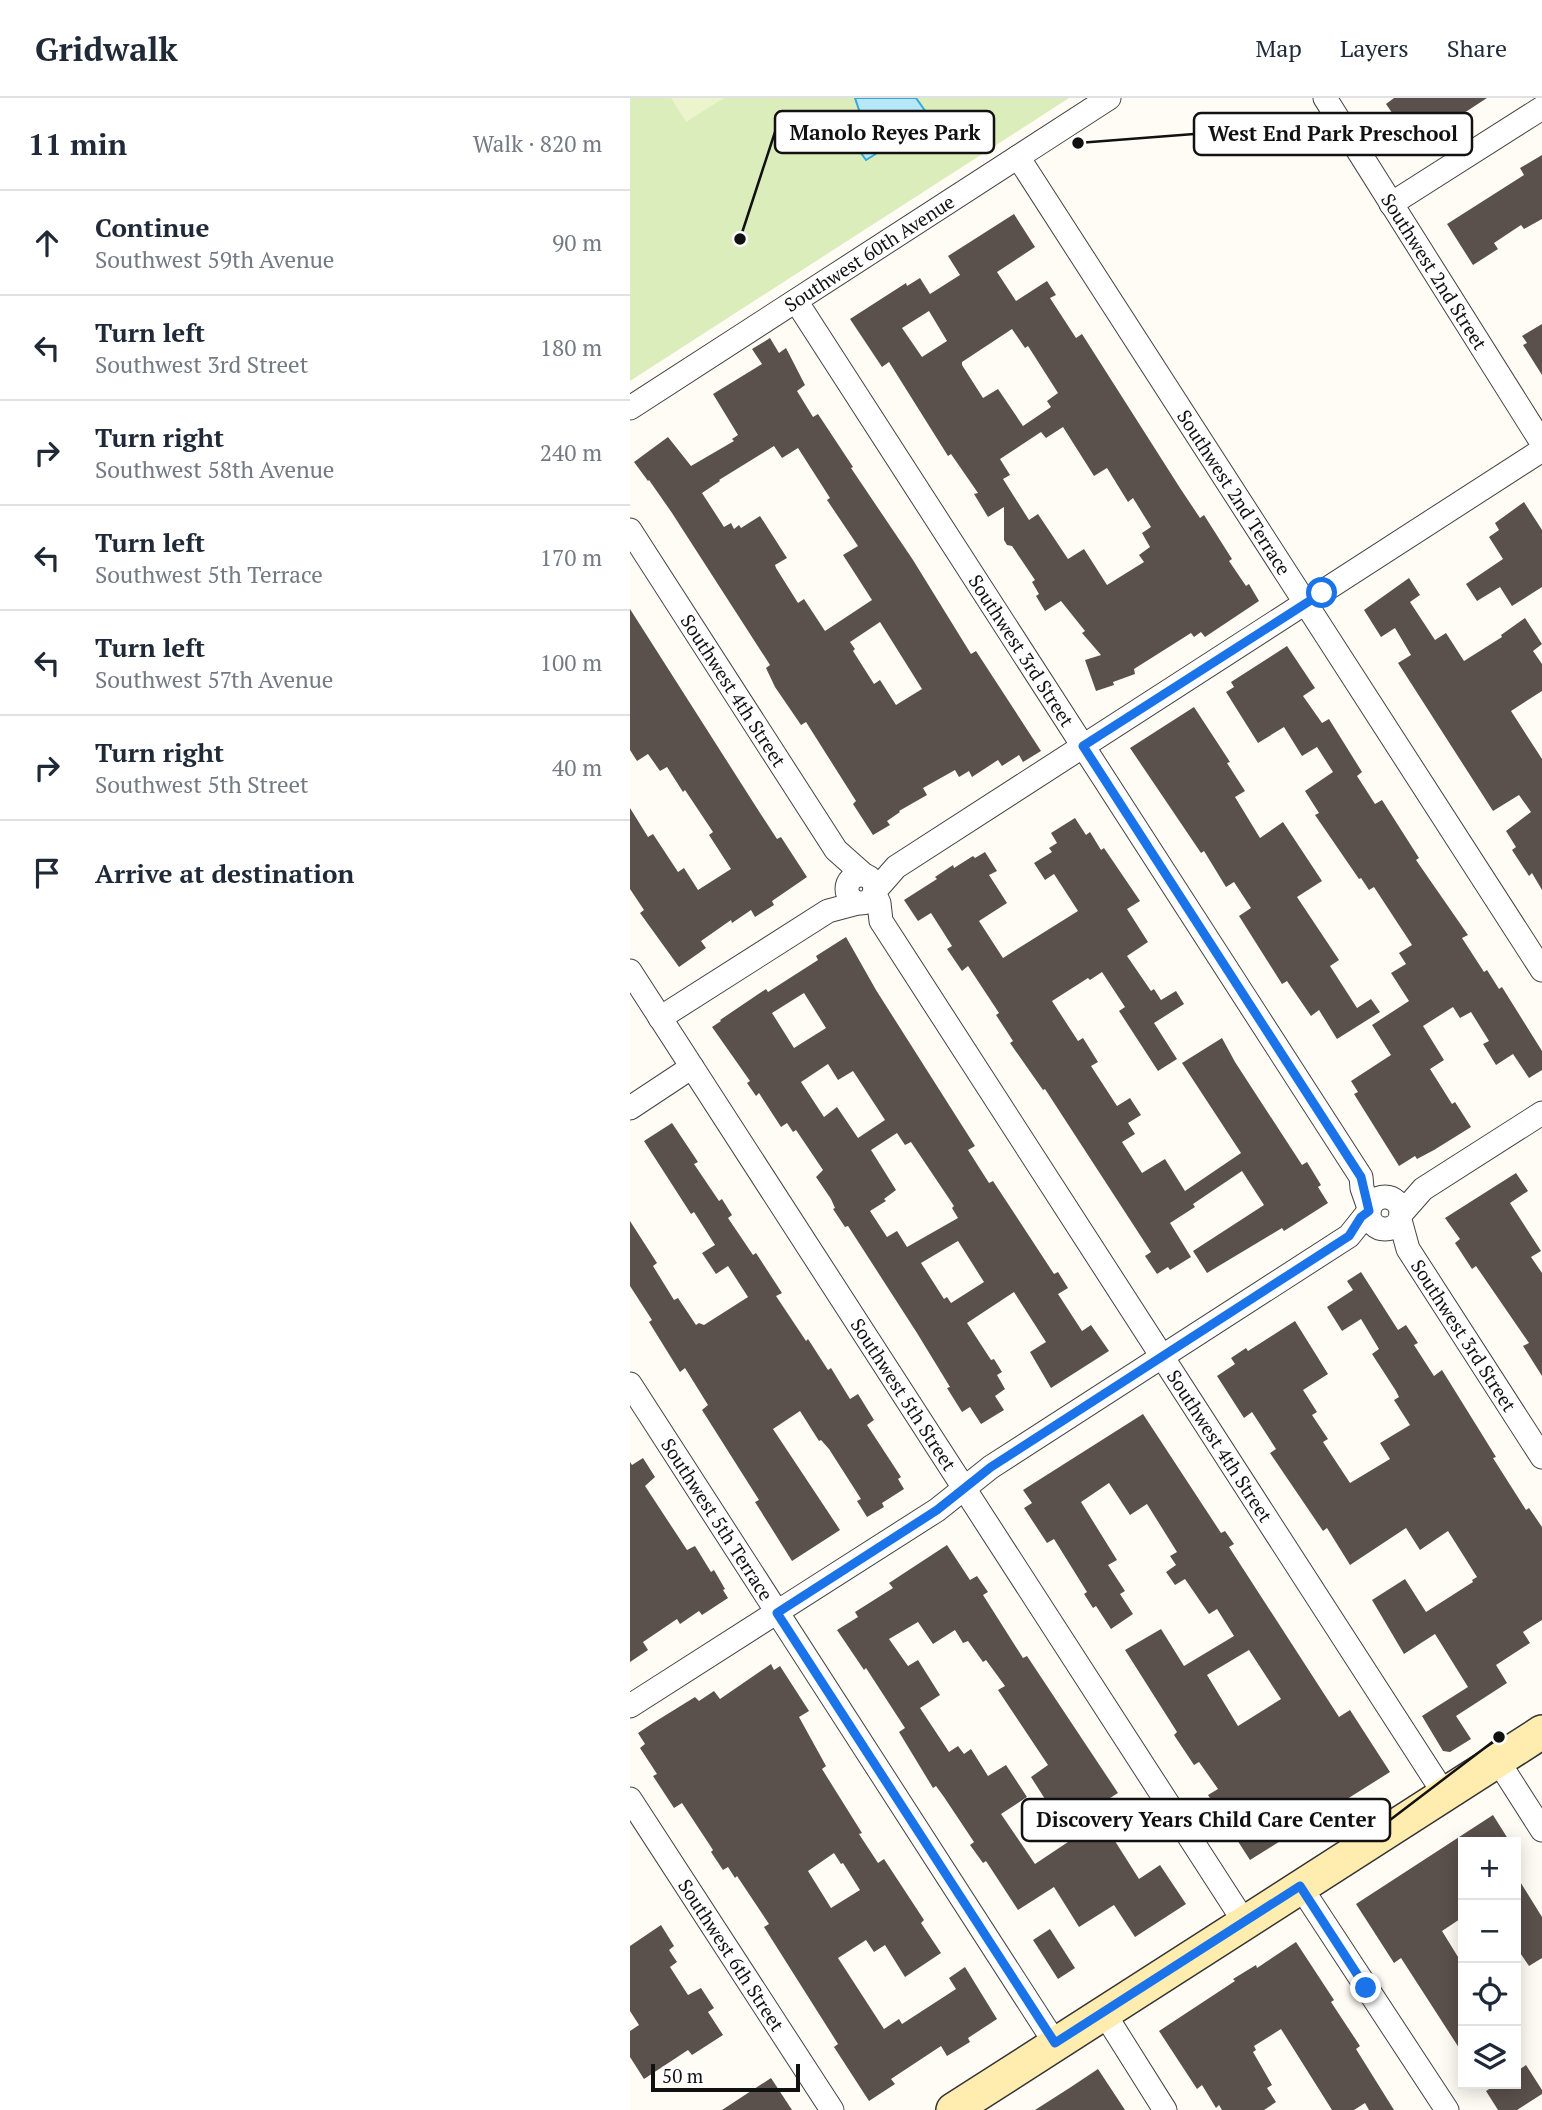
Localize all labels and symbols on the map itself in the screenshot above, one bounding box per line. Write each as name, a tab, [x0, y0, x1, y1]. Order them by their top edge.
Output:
callout: Manolo Reyes Park	[775, 111, 994, 153]
callout: West End Park Preschool	[1194, 113, 1472, 155]
text: Manolo Reyes Park	[790, 118, 981, 146]
text: West End Park Preschool	[1208, 119, 1458, 147]
street label: Southwest 60th Avenue	[779, 188, 959, 317]
street label: Southwest 2nd Street	[1376, 188, 1493, 354]
street label: Southwest 2nd Terrace	[1172, 405, 1297, 580]
street label: Southwest 3rd Street	[964, 569, 1080, 731]
route start	[1306, 577, 1337, 608]
street label: Southwest 4th Street	[675, 609, 792, 771]
street label: Southwest 3rd Street	[1406, 1254, 1522, 1416]
street label: Southwest 5th Street	[845, 1313, 962, 1475]
street label: Southwest 4th Street	[1162, 1365, 1279, 1527]
street label: Southwest 5th Terrace	[656, 1433, 779, 1605]
callout: Discovery Years Child Care Center	[1022, 1799, 1390, 1841]
text: Discovery Years Child Care Center	[1036, 1805, 1376, 1833]
street label: Southwest 6th Street	[673, 1874, 790, 2036]
route end	[1350, 1972, 1381, 2003]
scale bar	[651, 2061, 800, 2093]

